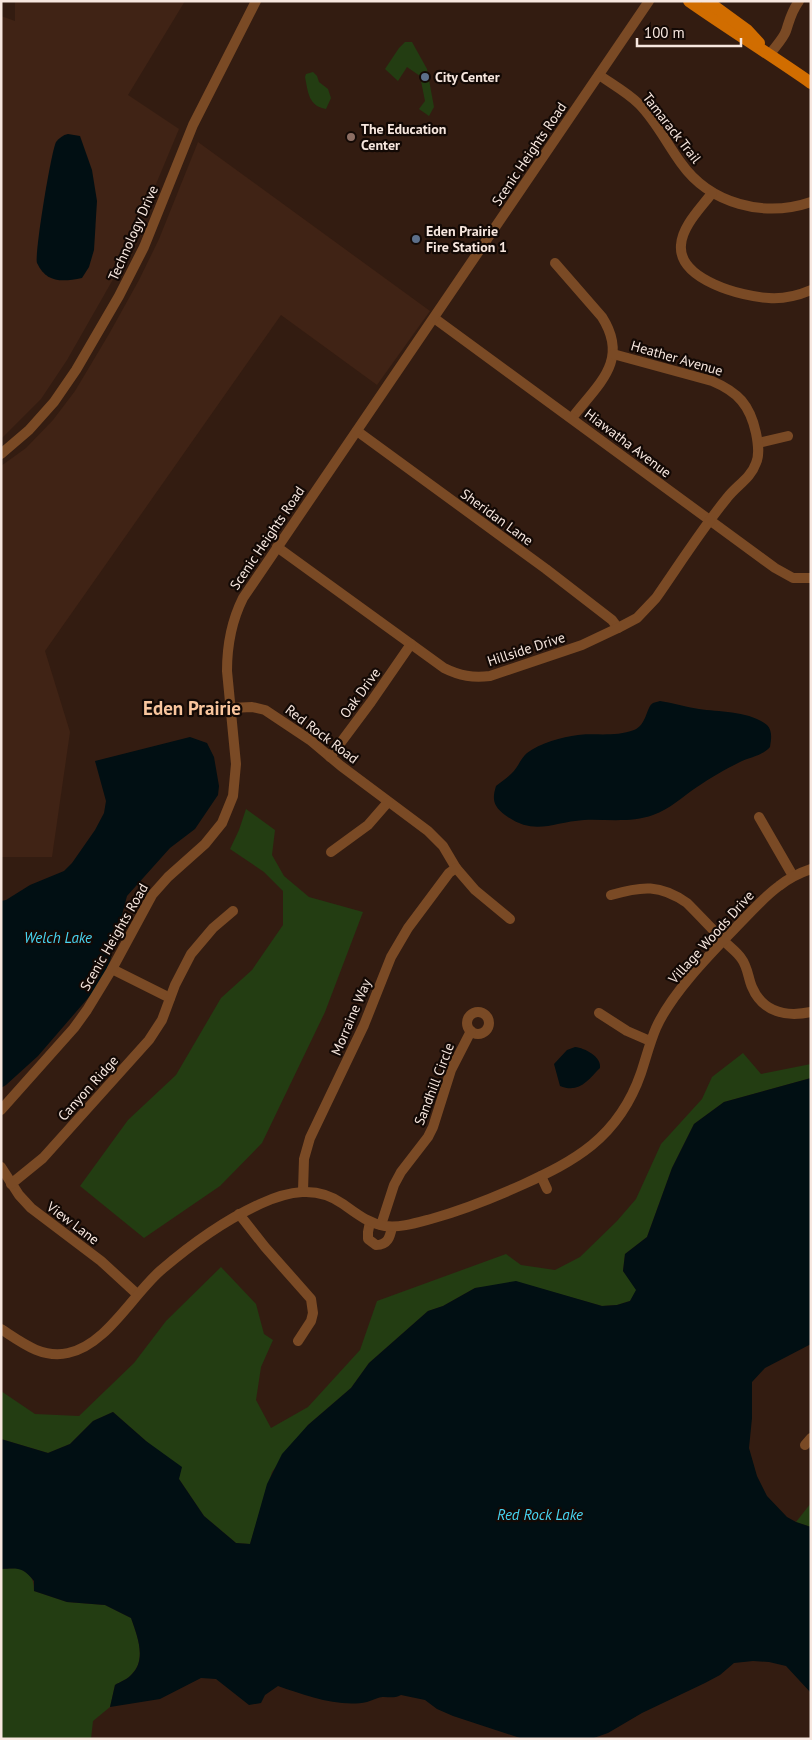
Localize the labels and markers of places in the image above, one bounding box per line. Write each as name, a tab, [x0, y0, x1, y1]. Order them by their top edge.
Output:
place label: City Center	[435, 68, 500, 86]
marker: City Center	[419, 71, 431, 83]
place label: The Education Center	[361, 120, 446, 154]
marker: The Education Center	[345, 131, 357, 143]
place label: Eden Prairie Fire Station 1	[426, 222, 507, 256]
marker: Eden Prairie Fire Station 1	[410, 233, 422, 245]

